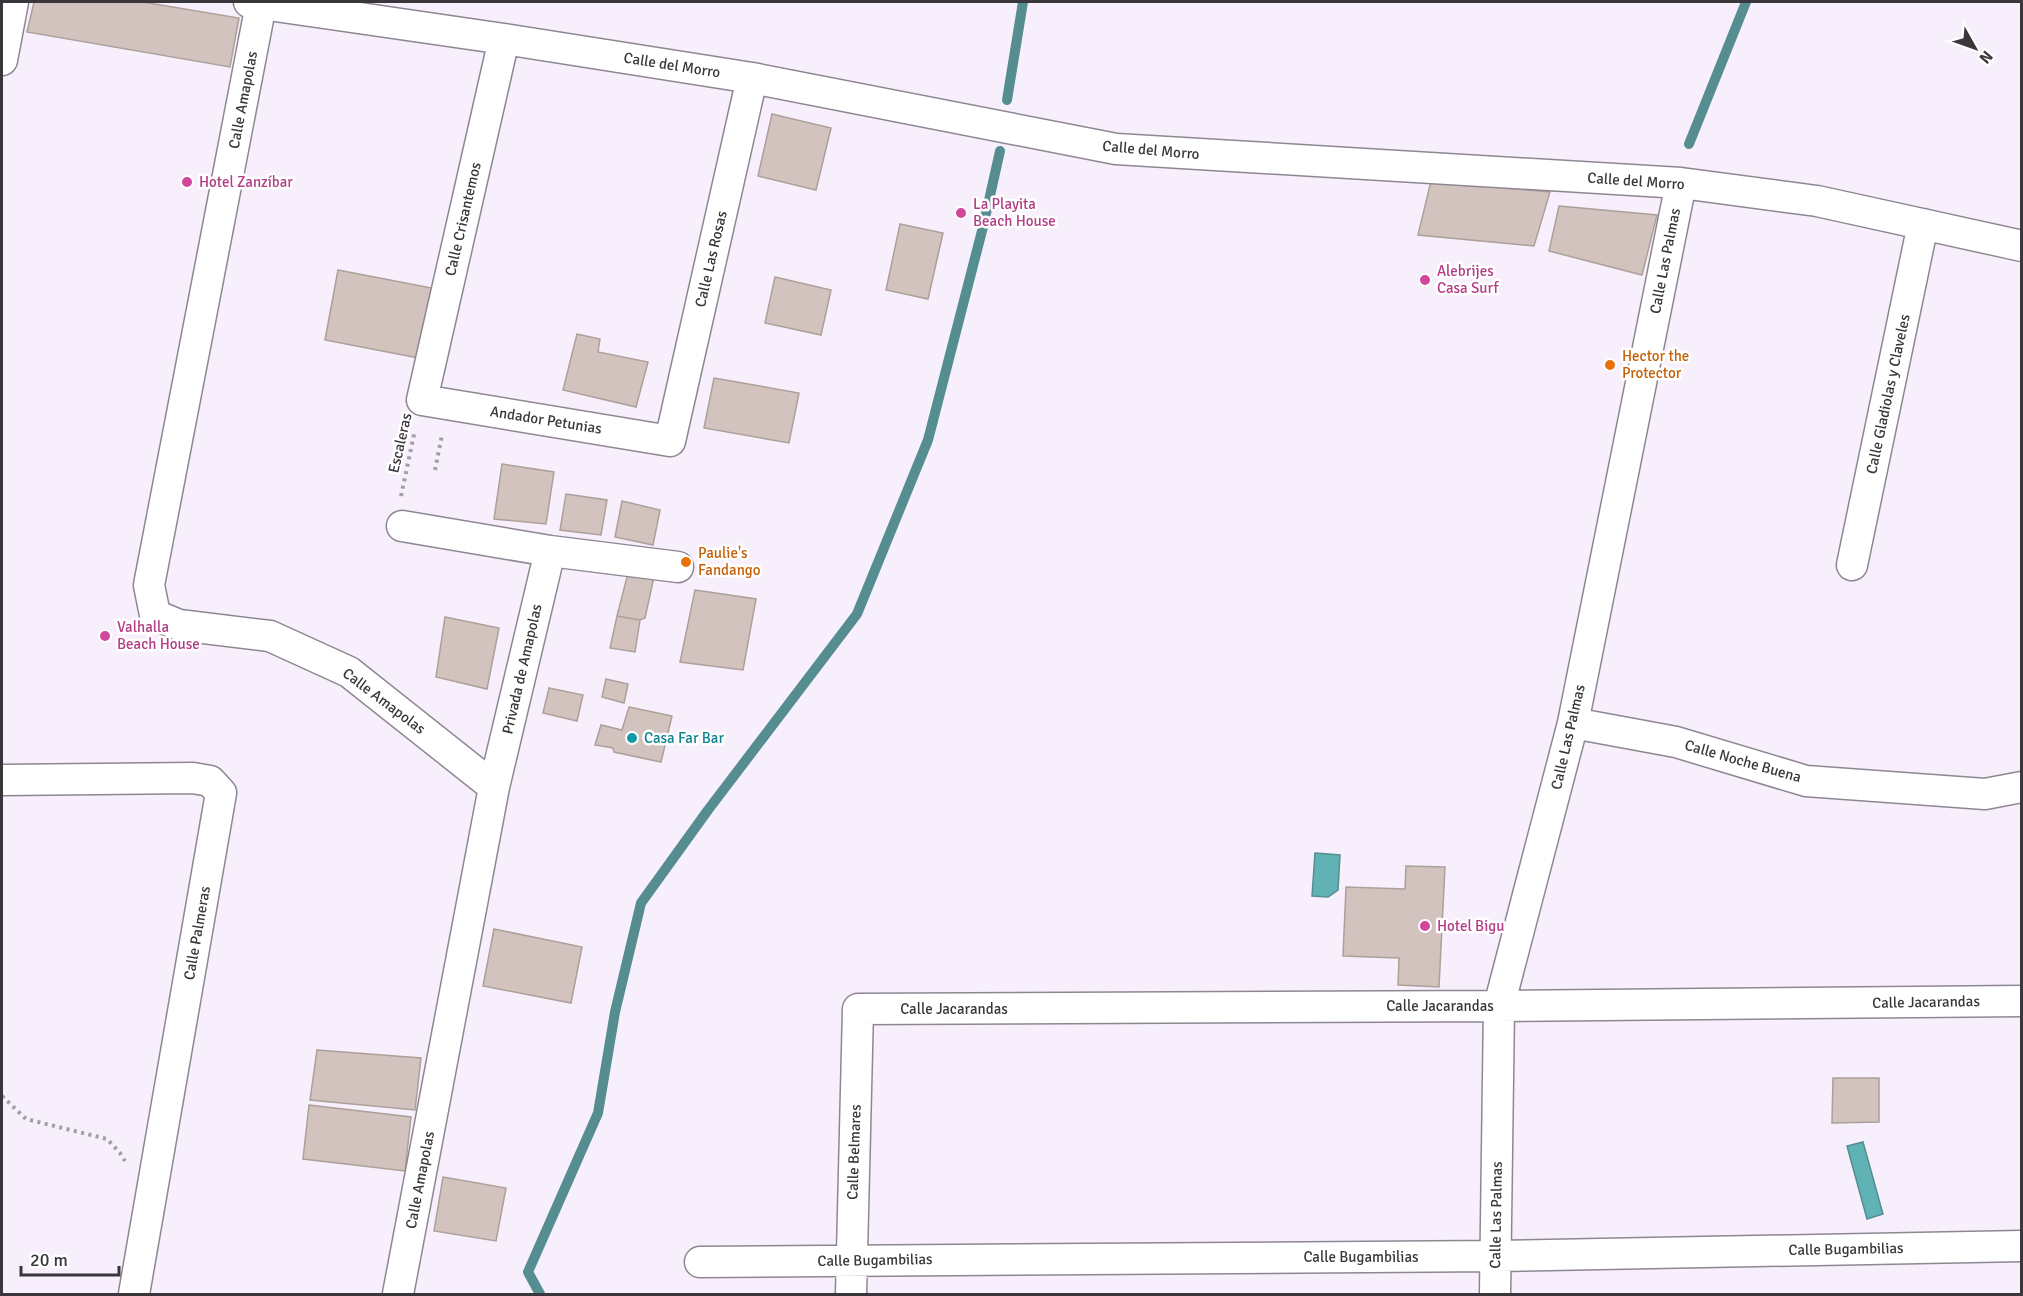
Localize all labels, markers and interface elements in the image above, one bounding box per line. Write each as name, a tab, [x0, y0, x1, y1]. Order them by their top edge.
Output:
north arrow	[1945, 18, 2005, 78]
text: N	[1974, 46, 1997, 68]
street label: Calle del Morro	[622, 48, 722, 82]
street label: Calle Amapolas	[225, 49, 261, 150]
street label: Calle del Morro	[1102, 137, 1201, 163]
street label: Calle Crisantemos	[441, 160, 485, 278]
street label: Calle del Morro	[1587, 169, 1685, 193]
place label: Hotel Zanzíbar	[199, 173, 293, 191]
marker: Hotel Zanzíbar	[180, 175, 194, 189]
place label: La Playita Beach House	[973, 195, 1056, 230]
marker: La Playita Beach House	[954, 206, 968, 220]
street label: Calle Las Palmas	[1646, 206, 1684, 315]
street label: Calle Las Rosas	[691, 209, 731, 309]
place label: Alebrijes Casa Surf	[1437, 262, 1500, 297]
marker: Alebrijes Casa Surf	[1418, 273, 1432, 287]
street label: Calle Gladiolas y Claveles	[1862, 312, 1914, 475]
place label: Hector the Protector	[1622, 347, 1689, 382]
marker: Hector the Protector	[1603, 358, 1617, 372]
street label: Andador Petunias	[489, 402, 604, 438]
street label: Escaleras	[384, 411, 416, 475]
place label: Paulie's Fandango	[698, 544, 761, 579]
marker: Paulie's Fandango	[679, 555, 693, 569]
street label: Privada de Amapolas	[498, 602, 546, 736]
place label: Valhalla Beach House	[117, 618, 200, 653]
marker: Valhalla Beach House	[98, 629, 112, 643]
street label: Calle Amapolas	[339, 664, 429, 738]
street label: Calle Las Palmas	[1547, 682, 1589, 791]
place label: Casa Far Bar	[644, 729, 724, 747]
marker: Casa Far Bar	[625, 731, 639, 745]
street label: Calle Noche Buena	[1683, 736, 1803, 786]
street label: Calle Palmeras	[180, 884, 214, 981]
place label: Hotel Bigu	[1437, 917, 1504, 935]
marker: Hotel Bigu	[1418, 919, 1432, 933]
street label: Calle Jacarandas	[1872, 992, 1980, 1012]
street label: Calle Jacarandas	[1386, 997, 1494, 1015]
street label: Calle Jacarandas	[900, 1000, 1008, 1018]
street label: Calle Belmares	[843, 1103, 865, 1200]
street label: Calle Amapolas	[402, 1129, 438, 1230]
street label: Calle Las Palmas	[1486, 1161, 1506, 1269]
scale bar	[21, 1239, 118, 1277]
street label: Calle Bugambilias	[1788, 1239, 1904, 1259]
street label: Calle Bugambilias	[1303, 1248, 1419, 1266]
text: 20 m	[30, 1249, 68, 1271]
street label: Calle Bugambilias	[817, 1250, 933, 1270]

